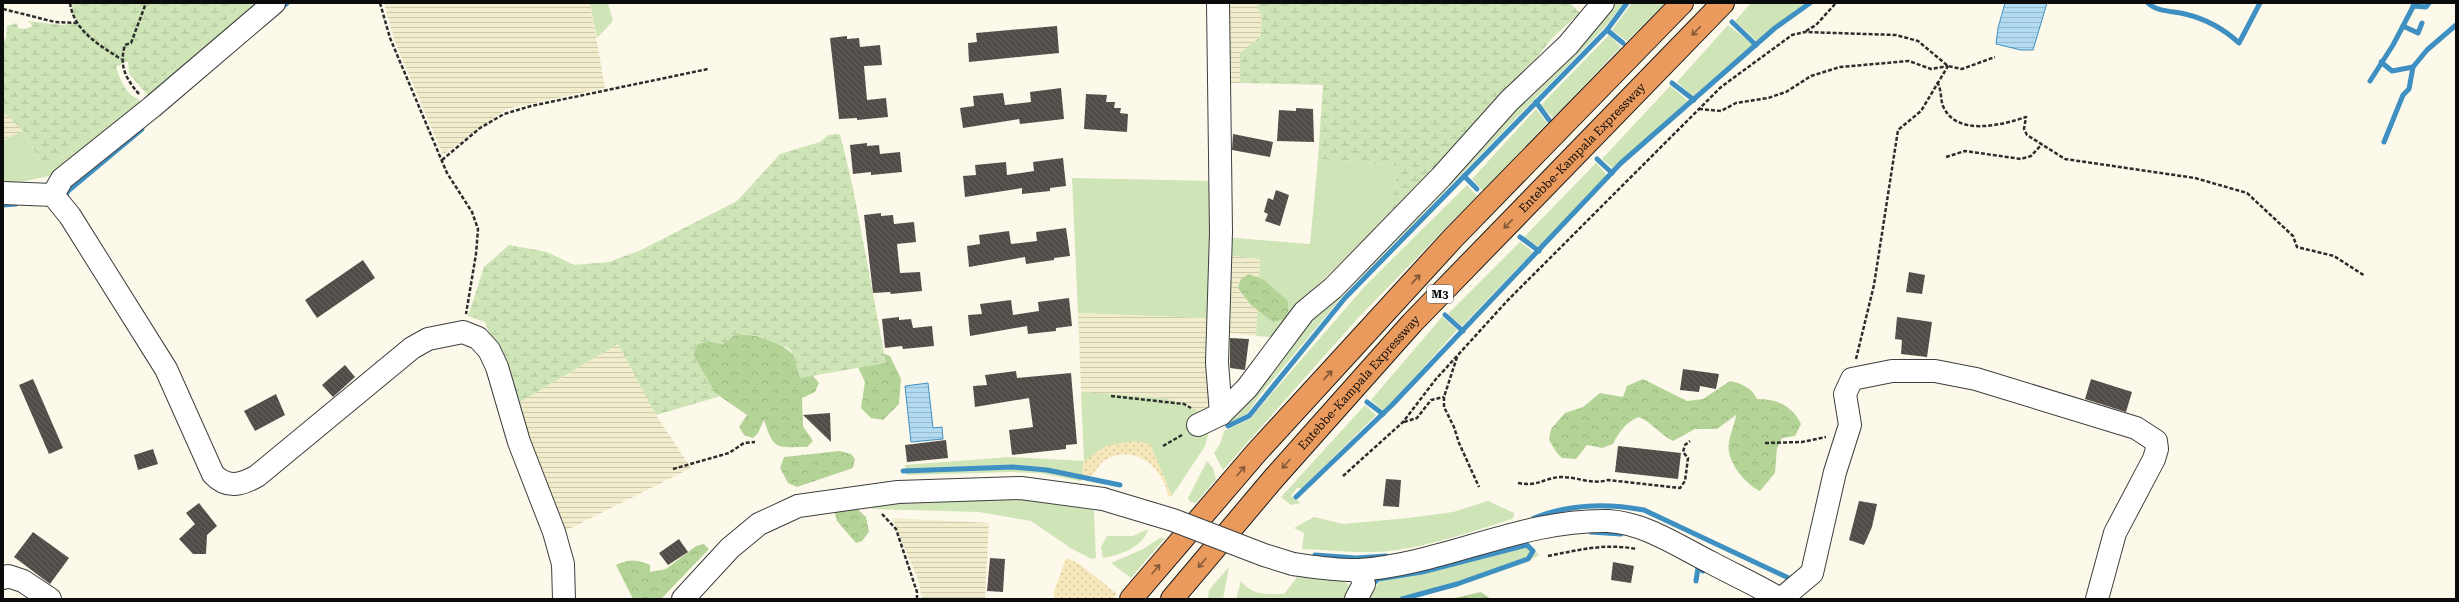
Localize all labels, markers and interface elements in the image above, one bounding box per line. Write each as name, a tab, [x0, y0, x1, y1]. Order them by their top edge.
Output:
one-way arrow	[1691, 26, 1701, 36]
street label: Entebbe-Kampala Expressway	[1516, 79, 1649, 216]
one-way arrow	[1504, 219, 1513, 229]
one-way arrow	[1411, 274, 1421, 284]
road number: M3	[1427, 285, 1453, 303]
street label: Entebbe-Kampala Expressway	[1295, 312, 1423, 453]
one-way arrow	[1323, 370, 1332, 380]
one-way arrow	[1282, 458, 1291, 469]
one-way arrow	[1236, 466, 1245, 476]
one-way arrow	[1198, 557, 1207, 568]
one-way arrow	[1151, 565, 1160, 575]

